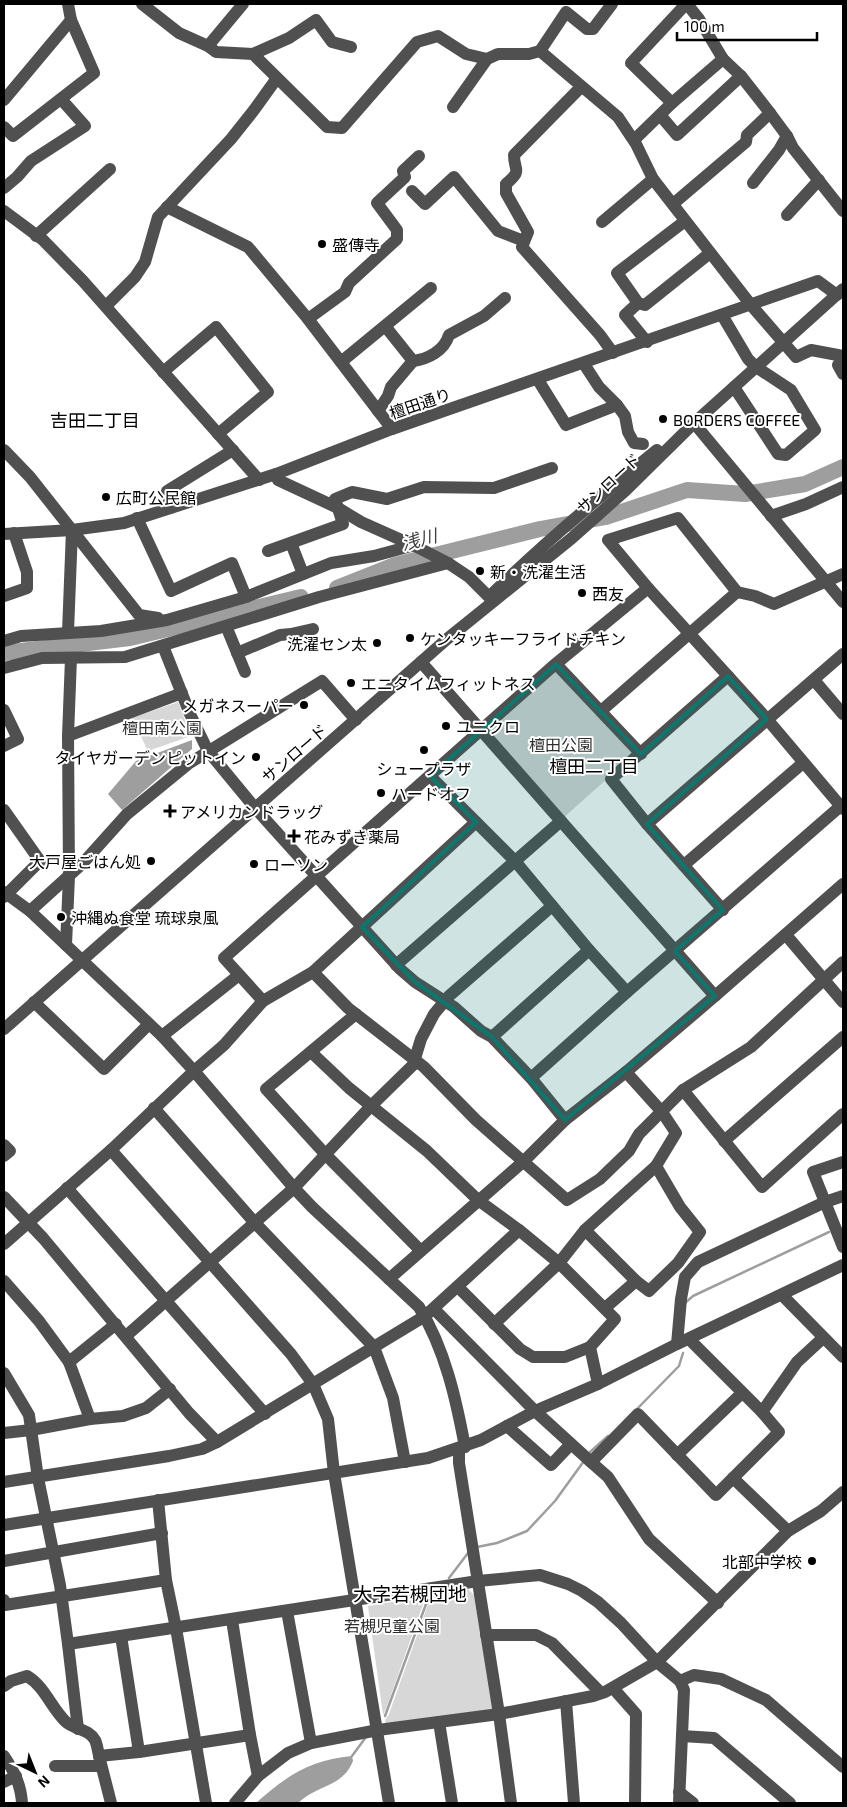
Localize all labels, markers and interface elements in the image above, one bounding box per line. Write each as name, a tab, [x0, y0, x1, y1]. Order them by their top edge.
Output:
scale bar	[677, 10, 817, 42]
text: 100 m	[684, 17, 725, 35]
place label: 盛傳寺	[332, 235, 380, 254]
marker: 盛傳寺	[316, 238, 328, 250]
street label: 檀田通り	[387, 384, 453, 422]
district label: 吉田二丁目	[50, 409, 140, 431]
place label: BORDERS COFFEE	[673, 410, 800, 429]
marker: BORDERS COFFEE	[657, 413, 669, 425]
street label: サンロード	[572, 449, 644, 517]
place label: 広町公民館	[116, 488, 196, 507]
marker: 広町公民館	[100, 491, 112, 503]
water label: 浅川	[399, 523, 441, 554]
place label: 新・洗濯生活	[490, 562, 586, 581]
marker: 新・洗濯生活	[474, 565, 486, 577]
place label: 西友	[592, 584, 624, 603]
marker: 西友	[576, 587, 588, 599]
place label: ケンタッキーフライドチキン	[420, 629, 626, 648]
marker: ケンタッキーフライドチキン	[404, 632, 416, 644]
place label: 洗濯セン太	[287, 634, 367, 653]
marker: 洗濯セン太	[371, 637, 383, 649]
place label: エニタイムフィットネス	[361, 674, 535, 693]
marker: エニタイムフィットネス	[345, 677, 357, 689]
place label: メガネスーパー	[182, 696, 294, 715]
marker: メガネスーパー	[298, 699, 310, 711]
place label: ユニクロ	[456, 717, 520, 736]
park label: 檀田南公園	[122, 718, 202, 737]
street label: サンロード	[258, 720, 330, 786]
marker: ユニクロ	[440, 720, 452, 732]
park label: 檀田公園	[529, 735, 593, 754]
marker: シュープラザ	[418, 744, 430, 756]
place label: タイヤガーデンピットイン	[54, 748, 246, 767]
marker: タイヤガーデンピットイン	[250, 751, 262, 763]
district label: 檀田二丁目	[549, 755, 639, 777]
place label: シュープラザ	[376, 759, 472, 778]
place label: ハードオフ	[391, 784, 471, 803]
marker: ハードオフ	[375, 787, 387, 799]
place label: アメリカンドラッグ	[180, 802, 323, 821]
marker: アメリカンドラッグ	[164, 805, 176, 817]
place label: 花みずき薬局	[304, 827, 400, 846]
marker: 花みずき薬局	[288, 830, 300, 842]
place label: 大戸屋ごはん処	[29, 852, 141, 871]
marker: 大戸屋ごはん処	[145, 855, 157, 867]
place label: ローソン	[264, 855, 328, 874]
marker: ローソン	[248, 858, 260, 870]
place label: 沖縄ぬ食堂 琉球泉風	[71, 908, 219, 927]
marker: 沖縄ぬ食堂 琉球泉風	[55, 911, 67, 923]
place label: 北部中学校	[722, 1552, 802, 1571]
marker: 北部中学校	[806, 1555, 818, 1567]
district label: 大字若槻団地	[353, 1582, 467, 1605]
park label: 若槻児童公園	[344, 1616, 440, 1635]
north arrow	[10, 1747, 60, 1797]
text: N	[35, 1772, 54, 1792]

